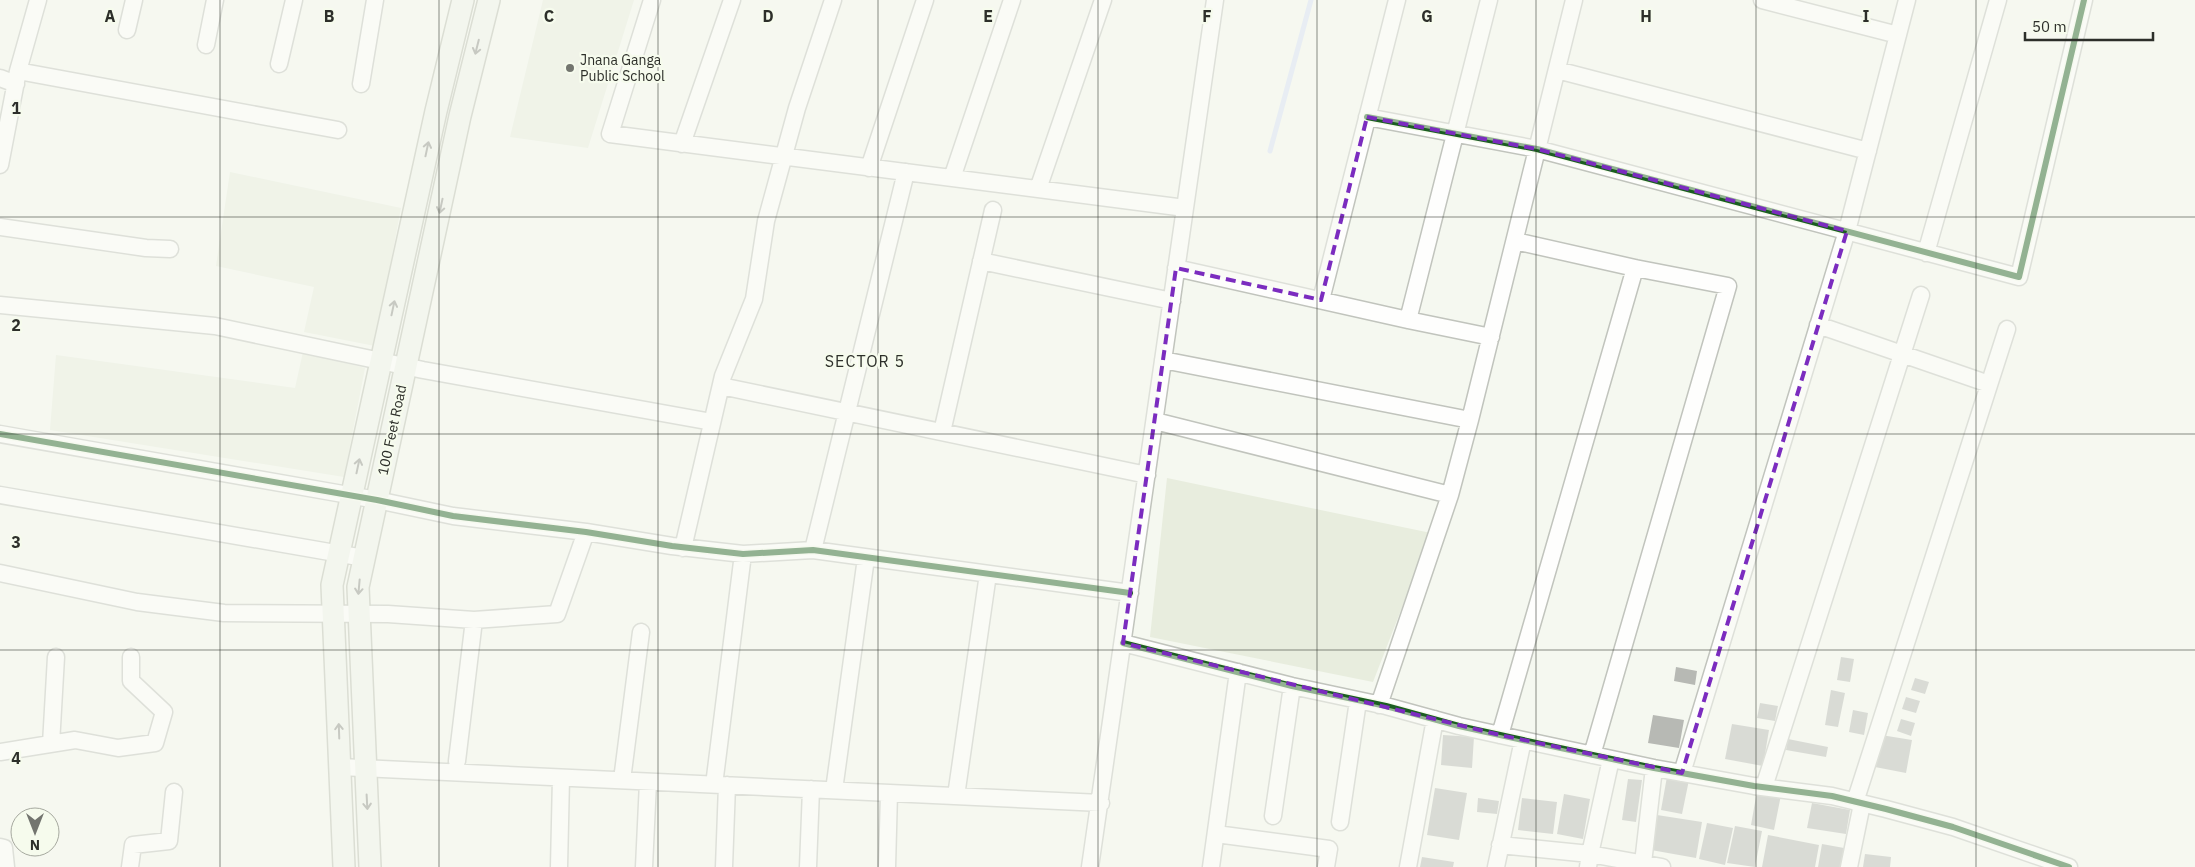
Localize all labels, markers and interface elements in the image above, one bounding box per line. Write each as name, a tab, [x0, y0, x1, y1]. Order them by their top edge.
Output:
text: A	[105, 6, 116, 26]
text: B	[324, 6, 335, 26]
text: C	[544, 6, 554, 26]
text: D	[762, 6, 774, 26]
text: E	[983, 6, 993, 26]
text: F	[1202, 6, 1212, 26]
text: G	[1421, 6, 1433, 26]
text: H	[1640, 6, 1652, 26]
text: I	[1863, 6, 1870, 26]
scale bar	[2025, 10, 2152, 42]
text: 50 m	[2032, 17, 2067, 36]
one-way arrow	[472, 39, 481, 55]
place label: Jnana Ganga Public School	[580, 51, 665, 85]
marker: Jnana Ganga Public School	[564, 62, 576, 74]
text: 1	[11, 98, 21, 118]
one-way arrow	[423, 141, 433, 157]
one-way arrow	[436, 197, 445, 213]
one-way arrow	[389, 300, 398, 316]
text: 2	[11, 315, 21, 335]
district label: SECTOR 5	[825, 351, 905, 371]
street label: 100 Feet Road	[374, 383, 410, 477]
one-way arrow	[354, 459, 363, 475]
text: 3	[11, 532, 21, 552]
one-way arrow	[354, 579, 364, 595]
one-way arrow	[334, 723, 343, 739]
text: 4	[11, 748, 21, 768]
one-way arrow	[362, 793, 372, 809]
north arrow	[10, 807, 60, 857]
text: N	[30, 836, 40, 854]

